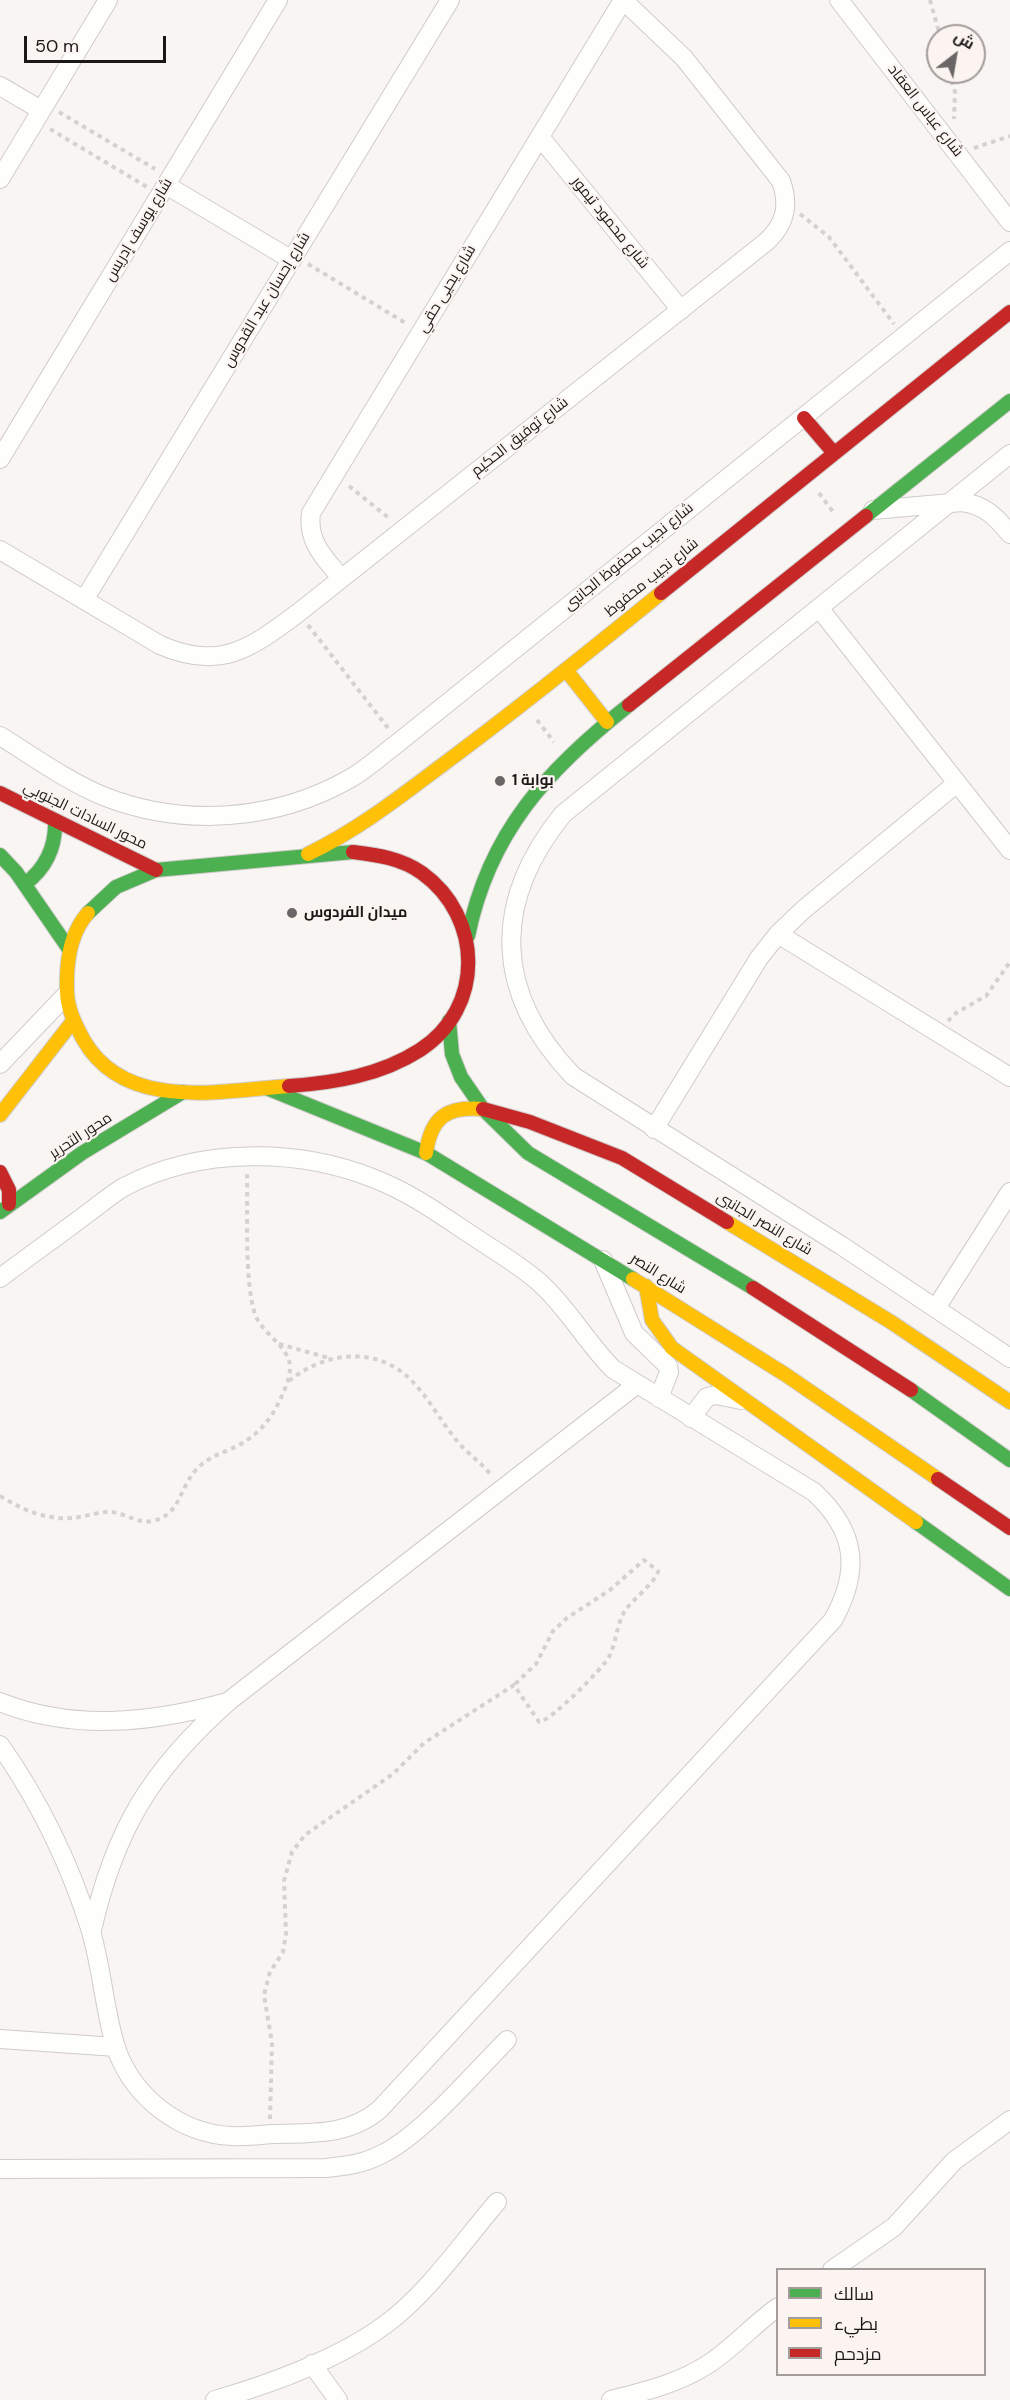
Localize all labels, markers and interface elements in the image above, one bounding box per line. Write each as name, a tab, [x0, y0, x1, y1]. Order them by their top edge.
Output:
scale bar	[27, 24, 170, 62]
north arrow	[926, 24, 986, 84]
text: ش	[950, 26, 979, 54]
text: 50 m	[35, 34, 79, 58]
street label: شارع عباس العقاد	[883, 61, 967, 161]
street label: شارع محمود تيمور	[567, 173, 653, 273]
street label: شارع يوسف إدريس	[101, 175, 177, 285]
street label: شارع إحسان عبد القدوس	[220, 229, 314, 371]
street label: شارع يحيى حقي	[414, 242, 480, 336]
street label: شارع توفيق الحكيم	[468, 394, 572, 480]
street label: شارع نجيب محفوظ الجانبى	[561, 499, 697, 615]
street label: شارع نجيب محفوظ	[602, 535, 702, 621]
place label: بوابة 1	[512, 772, 554, 790]
marker: بوابة 1	[493, 774, 507, 788]
street label: محور السادات الجنوبي	[20, 778, 150, 854]
place label: ميدان الفردوس	[304, 904, 407, 922]
marker: ميدان الفردوس	[285, 906, 299, 920]
street label: محور التحرير	[46, 1109, 116, 1163]
street label: شارع النصر الجانبى	[713, 1188, 815, 1260]
street label: شارع النصر	[627, 1250, 689, 1298]
legend	[776, 2268, 986, 2376]
text: سالك	[834, 2282, 874, 2306]
text: بطيء	[834, 2312, 878, 2336]
text: مزدحم	[834, 2342, 882, 2366]

